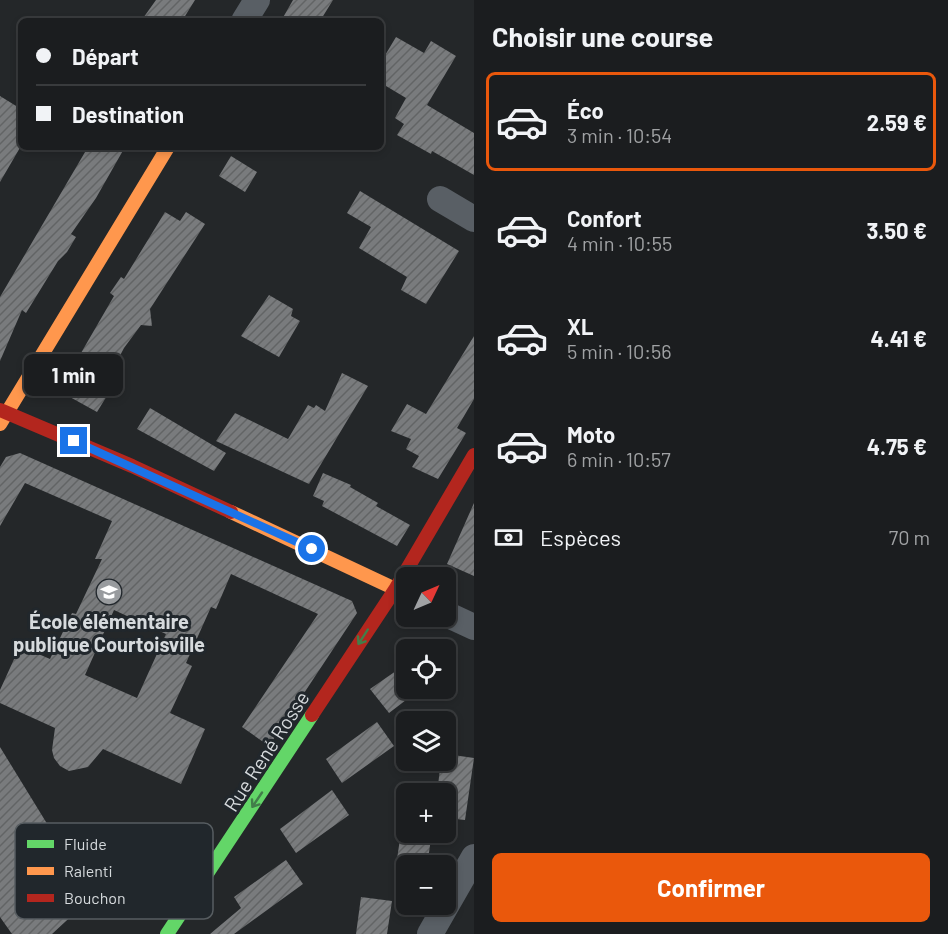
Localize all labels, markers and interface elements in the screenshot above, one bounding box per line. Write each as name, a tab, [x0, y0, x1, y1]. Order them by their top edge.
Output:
text: Choisir une course	[492, 20, 713, 52]
text: Départ	[72, 43, 139, 69]
icon: car	[495, 95, 549, 149]
text: Éco	[567, 97, 604, 123]
text: Destination	[72, 101, 184, 127]
text: 2.59 €	[867, 109, 927, 135]
text: 3 min · 10:54	[567, 123, 672, 147]
icon: car	[495, 203, 549, 257]
text: Confort	[567, 205, 642, 231]
text: 3.50 €	[866, 217, 927, 243]
text: 4 min · 10:55	[567, 231, 672, 255]
icon: car	[495, 311, 549, 365]
text: XL	[567, 313, 593, 339]
text: 4.41 €	[870, 325, 927, 351]
text: 5 min · 10:56	[567, 339, 672, 363]
callout: 1 min	[25, 354, 124, 396]
text: 1 min	[52, 363, 95, 387]
icon: car	[495, 419, 549, 473]
text: Moto	[567, 421, 615, 447]
route end	[60, 427, 87, 454]
text: 4.75 €	[867, 433, 927, 459]
text: 6 min · 10:57	[567, 447, 671, 471]
icon: cash	[492, 521, 525, 554]
text: Espèces	[540, 524, 621, 550]
text: 70 m	[889, 525, 930, 549]
route start	[298, 535, 325, 562]
north arrow	[396, 567, 456, 627]
map controls	[396, 567, 456, 915]
school or university icon: École élémentaire publique Courtoisville	[94, 577, 124, 607]
place label: École élémentaire publique Courtoisville	[13, 609, 205, 656]
one-way arrow	[357, 628, 369, 645]
button: locate	[396, 639, 456, 699]
street label: Rue René Rosse	[218, 686, 314, 816]
button: layers	[396, 711, 456, 771]
button: +	[396, 783, 456, 843]
one-way arrow	[251, 791, 263, 808]
legend	[15, 823, 213, 919]
text: Fluide	[64, 834, 107, 853]
button: Confirmer	[492, 853, 930, 922]
button: −	[396, 855, 456, 915]
text: Ralenti	[64, 861, 113, 880]
text: Bouchon	[64, 888, 126, 907]

